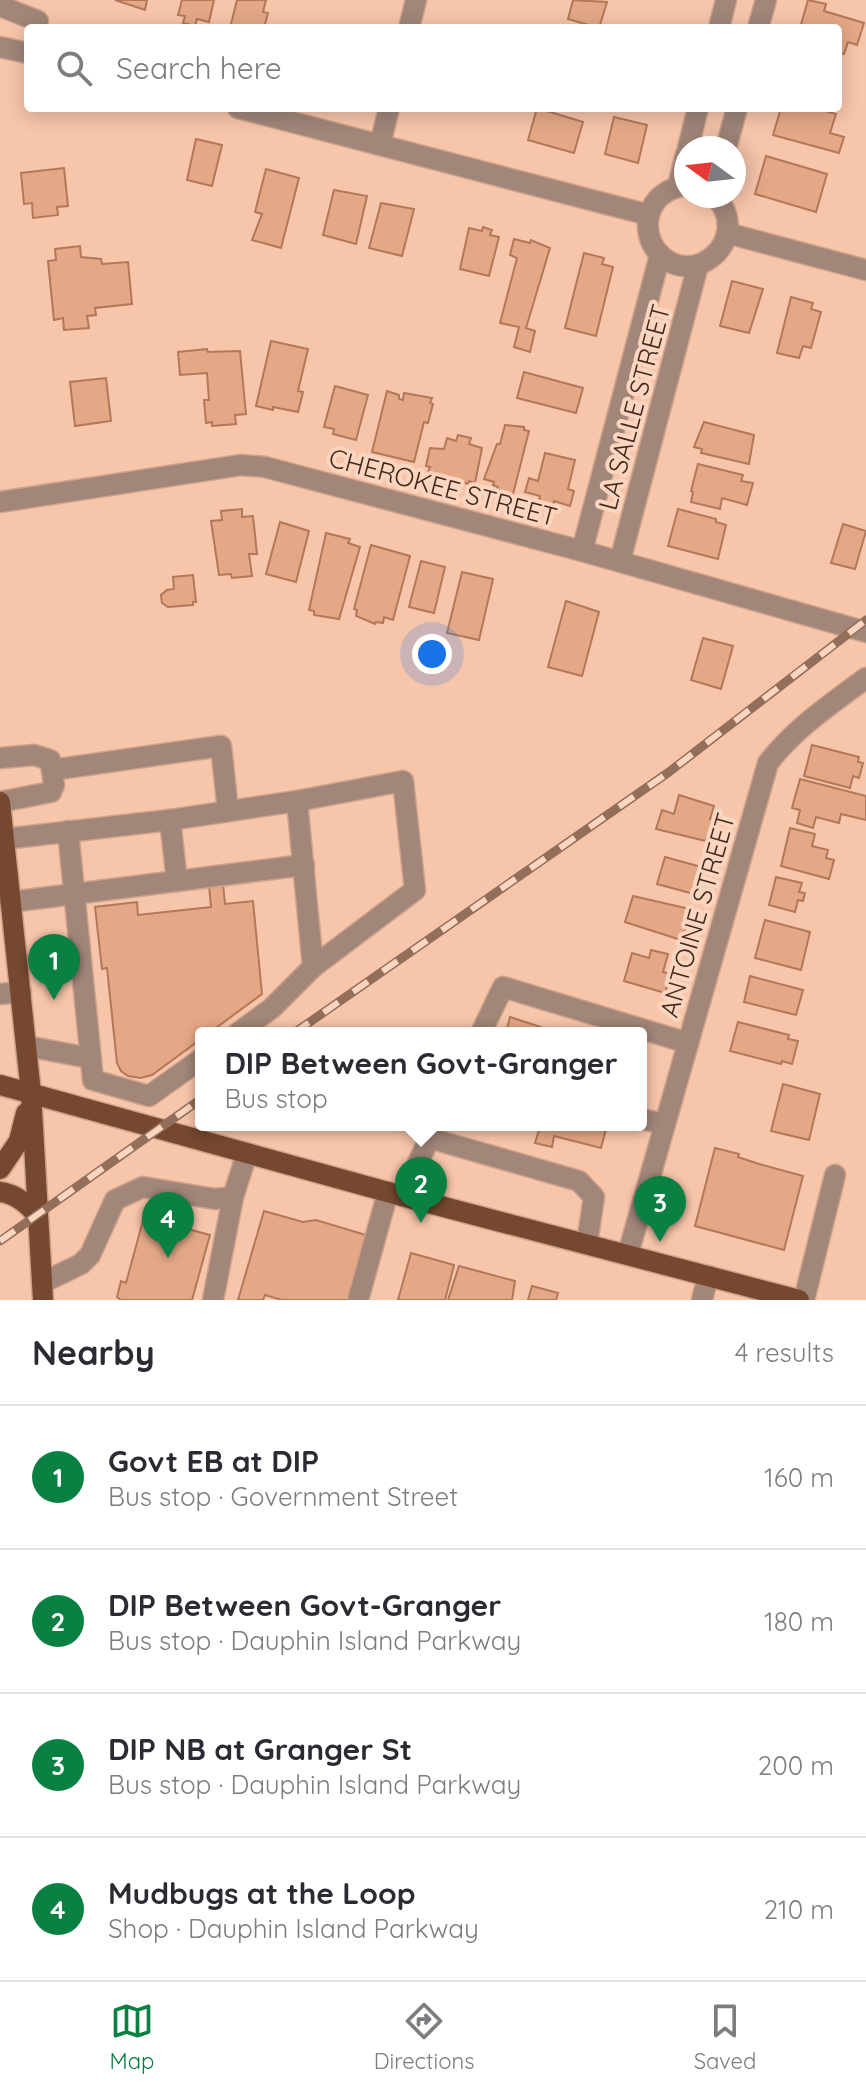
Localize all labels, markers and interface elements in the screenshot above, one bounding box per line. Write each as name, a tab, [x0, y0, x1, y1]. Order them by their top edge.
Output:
search box	[24, 24, 842, 112]
icon: search	[52, 46, 96, 90]
text: Search here	[116, 49, 282, 87]
north arrow	[674, 136, 746, 208]
street label: LA SALLE STREET	[591, 300, 677, 514]
street label: CHEROKEE STREET	[325, 441, 561, 533]
your location	[412, 634, 452, 674]
street label: ANTOINE STREET	[652, 809, 742, 1021]
pin: 1	[28, 934, 80, 1000]
popup	[195, 1027, 647, 1131]
text: DIP Between Govt-Granger	[224, 1044, 618, 1082]
text: Bus stop	[224, 1082, 328, 1115]
pin: 2	[395, 1157, 447, 1223]
pin: 3	[634, 1176, 686, 1242]
pin: 4	[142, 1192, 194, 1258]
text: Nearby	[32, 1331, 155, 1374]
text: 4 results	[735, 1336, 834, 1369]
text: Govt EB at DIP	[108, 1442, 319, 1480]
text: 1	[53, 1461, 63, 1494]
text: 160 m	[764, 1461, 834, 1494]
text: Bus stop · Government Street	[108, 1480, 458, 1513]
text: DIP Between Govt-Granger	[108, 1586, 501, 1624]
text: 2	[51, 1605, 65, 1638]
text: 180 m	[764, 1605, 834, 1638]
text: Bus stop · Dauphin Island Parkway	[108, 1624, 521, 1657]
text: DIP NB at Granger St	[108, 1730, 412, 1768]
text: 3	[51, 1749, 65, 1782]
text: 200 m	[758, 1749, 834, 1782]
text: Bus stop · Dauphin Island Parkway	[108, 1768, 521, 1801]
text: Mudbugs at the Loop	[108, 1874, 415, 1912]
text: 4	[50, 1893, 66, 1926]
text: 210 m	[764, 1893, 834, 1926]
text: Shop · Dauphin Island Parkway	[108, 1912, 479, 1945]
tab: Map	[110, 1999, 154, 2075]
tab: Directions	[374, 1999, 474, 2075]
tab: Saved	[694, 1999, 756, 2075]

